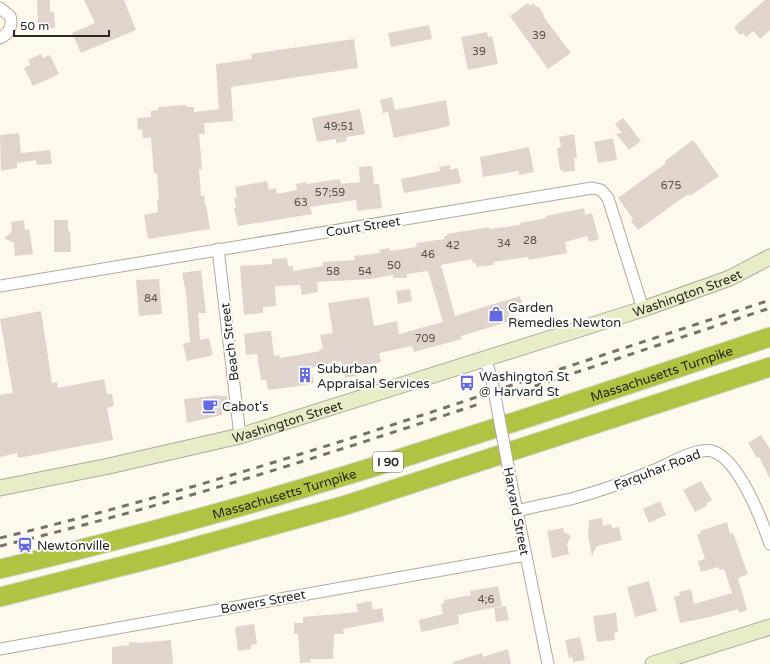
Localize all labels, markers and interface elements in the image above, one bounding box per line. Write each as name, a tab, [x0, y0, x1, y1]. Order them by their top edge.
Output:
scale bar	[14, 12, 109, 38]
text: 50 m	[20, 19, 49, 33]
house number: 39	[532, 29, 546, 42]
house number: 39	[472, 45, 486, 58]
house number: 49;51	[324, 120, 354, 133]
house number: 675	[661, 179, 681, 192]
house number: 57;59	[315, 186, 345, 199]
house number: 63	[294, 196, 308, 209]
street label: Court Street	[325, 213, 402, 241]
house number: 28	[523, 234, 537, 247]
house number: 34	[497, 237, 511, 250]
house number: 42	[446, 239, 460, 252]
house number: 46	[421, 248, 435, 261]
house number: 50	[387, 259, 401, 272]
house number: 58	[326, 265, 340, 278]
house number: 54	[358, 265, 372, 278]
street label: Washington Street	[631, 266, 745, 321]
house number: 84	[144, 292, 158, 305]
place label: Garden Remedies Newton	[508, 300, 621, 331]
street label: Beach Street	[217, 302, 243, 382]
shop icon: Garden Remedies Newton	[487, 305, 505, 323]
house number: 709	[415, 332, 435, 345]
street label: Massachusetts Turnpike	[588, 343, 735, 406]
place label: Suburban Appraisal Services	[317, 361, 430, 392]
building icon: Suburban Appraisal Services	[296, 366, 314, 384]
place label: Washington St @ Harvard St	[479, 369, 569, 400]
bus stop icon: Washington St @ Harvard St	[458, 374, 476, 392]
cafe icon: Cabot's	[201, 397, 219, 415]
street label: Washington Street	[231, 397, 345, 447]
place label: Cabot's	[222, 399, 269, 415]
street label: Farquhar Road	[612, 446, 703, 494]
road number: I 90	[373, 452, 403, 472]
street label: Massachusetts Turnpike	[211, 466, 358, 523]
street label: Harvard Street	[500, 466, 532, 557]
station icon: Newtonville	[16, 536, 34, 554]
place label: Newtonville	[37, 538, 110, 554]
street label: Bowers Street	[219, 587, 307, 617]
house number: 4;6	[478, 593, 494, 606]

